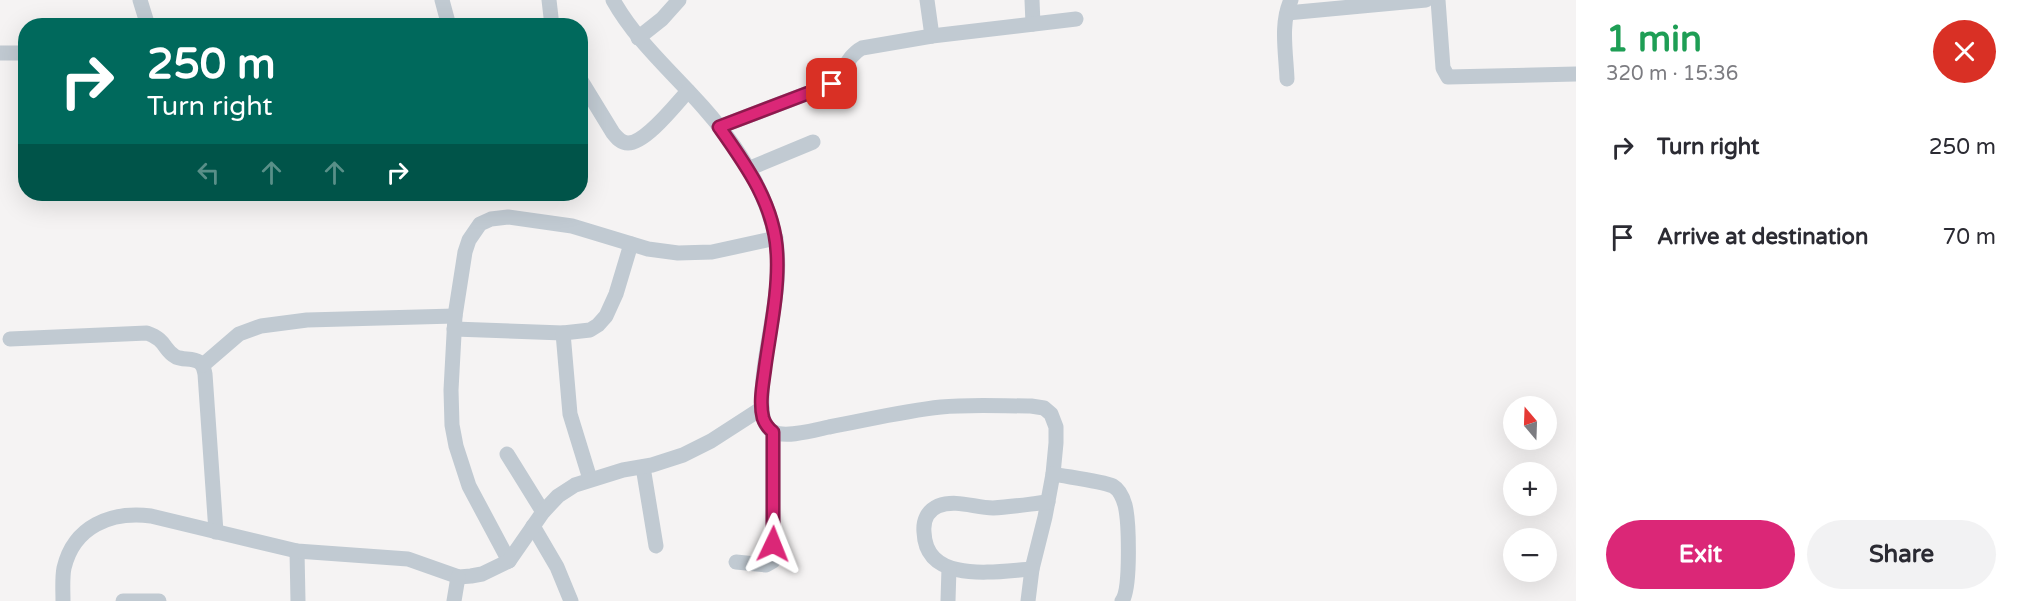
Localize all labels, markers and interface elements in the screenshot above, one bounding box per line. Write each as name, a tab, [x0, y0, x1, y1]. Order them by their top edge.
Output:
text: 1 min	[1606, 18, 1702, 61]
button: close	[1933, 20, 1996, 83]
text: 250 m	[147, 39, 276, 90]
icon: right	[48, 42, 126, 120]
pin	[806, 58, 857, 109]
text: 320 m · 15:36	[1606, 62, 1738, 86]
icon: arrive	[815, 67, 848, 100]
text: Turn right	[147, 90, 273, 123]
icon: right	[1606, 131, 1639, 164]
text: Turn right	[1657, 134, 1759, 160]
text: 250 m	[1929, 134, 1996, 160]
icon: left	[192, 156, 225, 189]
icon: ahead	[255, 156, 288, 189]
icon: ahead	[318, 156, 351, 189]
icon: right	[381, 156, 414, 189]
icon: arrive	[1606, 221, 1639, 254]
text: Arrive at destination	[1657, 224, 1868, 250]
text: 70 m	[1942, 224, 1996, 250]
north arrow	[1503, 396, 1557, 450]
map controls	[1503, 396, 1557, 582]
button: +	[1503, 462, 1557, 516]
position arrow	[741, 512, 805, 576]
button: Exit	[1606, 520, 1795, 589]
button: Share	[1807, 520, 1996, 589]
button: −	[1503, 528, 1557, 582]

